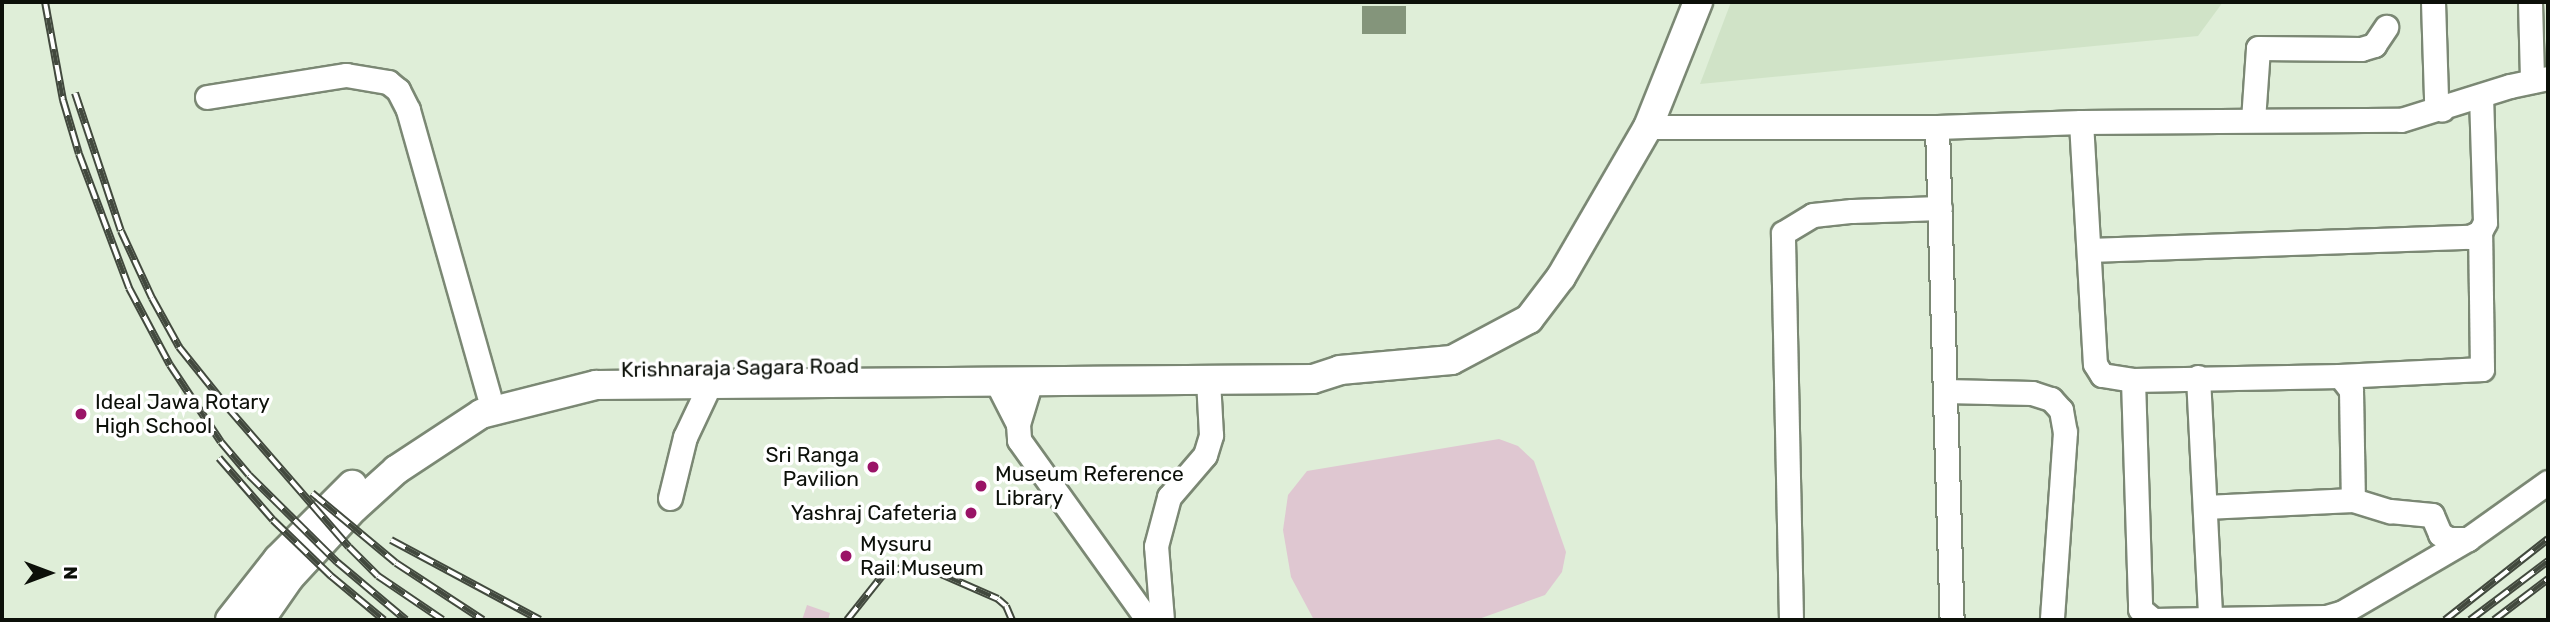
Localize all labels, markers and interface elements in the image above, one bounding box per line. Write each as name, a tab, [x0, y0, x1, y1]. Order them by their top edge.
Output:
street label: Krishnaraja Sagara Road	[621, 353, 859, 383]
place label: Ideal Jawa Rotary High School	[95, 389, 270, 439]
marker: Ideal Jawa Rotary High School	[73, 406, 89, 422]
place label: Sri Ranga Pavilion	[766, 442, 859, 492]
marker: Sri Ranga Pavilion	[865, 459, 881, 475]
place label: Museum Reference Library	[995, 461, 1184, 511]
marker: Museum Reference Library	[973, 478, 989, 494]
place label: Yashraj Cafeteria	[791, 500, 957, 526]
marker: Yashraj Cafeteria	[963, 505, 979, 521]
place label: Mysuru Rail Museum	[860, 531, 984, 581]
north arrow	[14, 538, 84, 608]
marker: Mysuru Rail Museum	[838, 548, 854, 564]
text: N	[59, 566, 82, 580]

